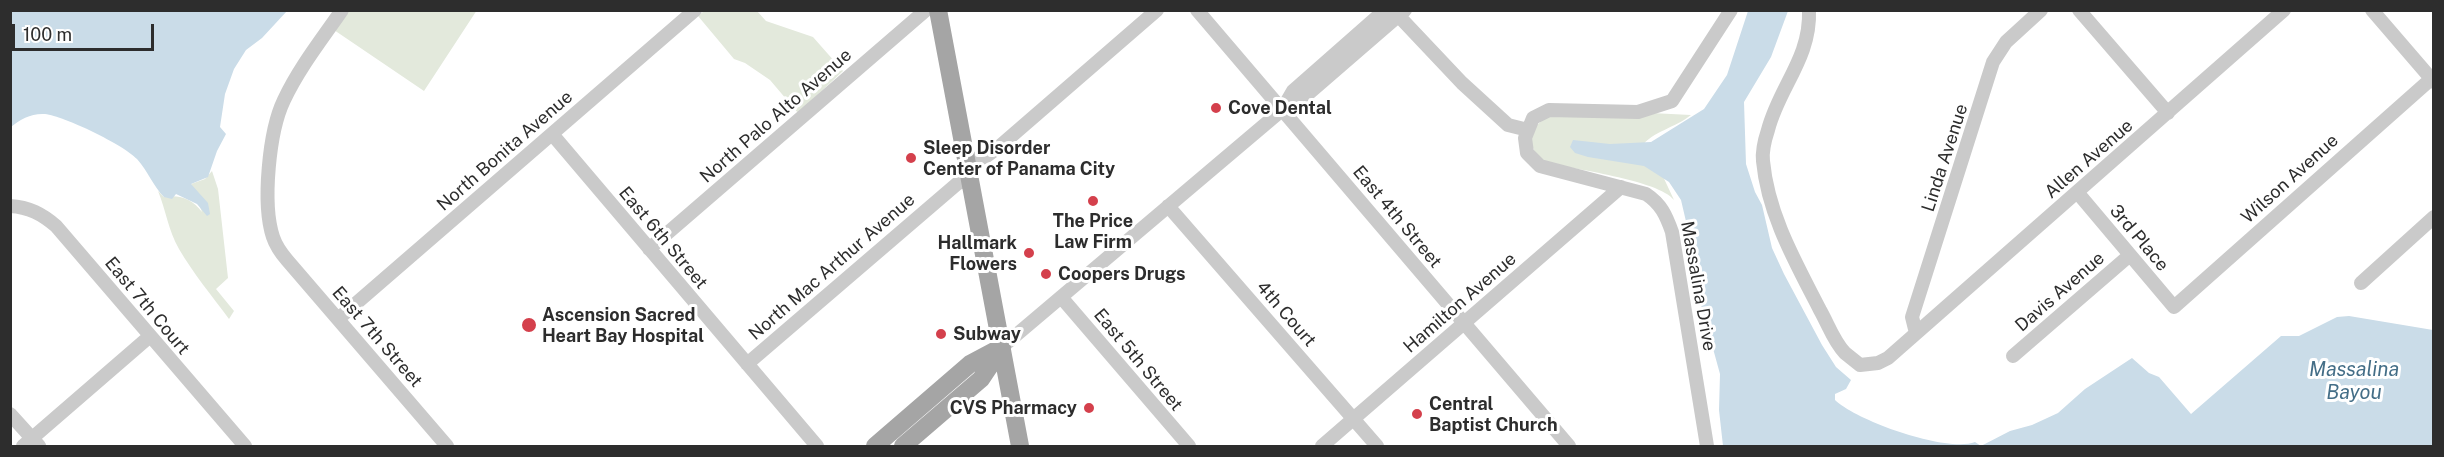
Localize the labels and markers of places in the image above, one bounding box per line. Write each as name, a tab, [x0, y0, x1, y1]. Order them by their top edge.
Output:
place label: Cove Dental	[1228, 97, 1332, 119]
marker: Cove Dental	[1209, 101, 1223, 115]
place label: Sleep Disorder Center of Panama City	[923, 137, 1115, 180]
marker: Sleep Disorder Center of Panama City	[904, 151, 918, 165]
marker: The Price Law Firm	[1086, 194, 1100, 208]
place label: The Price Law Firm	[1053, 210, 1133, 252]
place label: Hallmark Flowers	[937, 232, 1017, 274]
marker: Hallmark Flowers	[1022, 246, 1036, 260]
place label: Coopers Drugs	[1058, 263, 1186, 285]
marker: Coopers Drugs	[1039, 267, 1053, 281]
place label: Ascension Sacred Heart Bay Hospital	[542, 304, 704, 346]
marker: Ascension Sacred Heart Bay Hospital	[520, 316, 538, 334]
place label: Subway	[953, 323, 1021, 345]
marker: Subway	[934, 327, 948, 341]
place label: Central Baptist Church	[1429, 393, 1558, 436]
place label: CVS Pharmacy	[950, 397, 1077, 419]
marker: CVS Pharmacy	[1082, 401, 1096, 415]
marker: Central Baptist Church	[1410, 407, 1424, 421]

